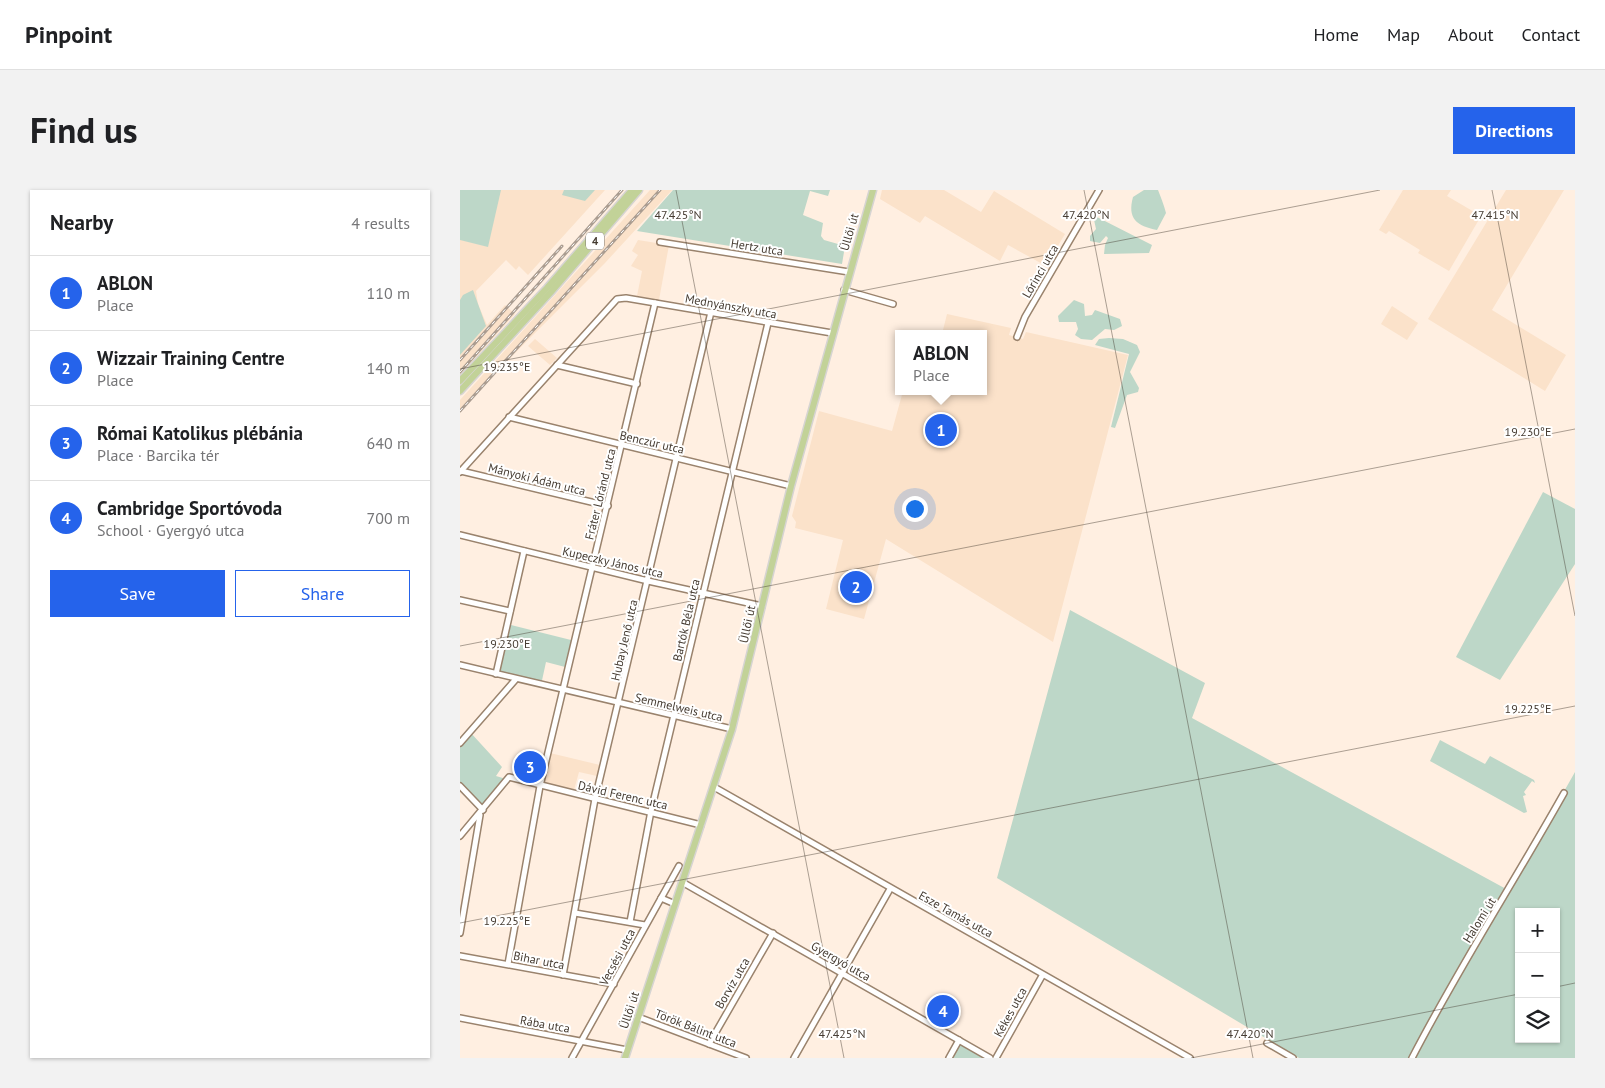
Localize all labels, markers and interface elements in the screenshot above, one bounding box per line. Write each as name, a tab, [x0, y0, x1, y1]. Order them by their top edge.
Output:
text: Pinpoint	[25, 19, 112, 50]
text: Home	[1313, 23, 1359, 46]
text: Map	[1387, 23, 1420, 46]
text: About	[1448, 23, 1494, 46]
text: Contact	[1522, 23, 1580, 46]
text: Find us	[30, 107, 138, 153]
button: Directions	[1453, 107, 1575, 154]
text: 47.425°N	[654, 207, 702, 222]
text: 47.420°N	[1062, 207, 1110, 222]
text: 47.415°N	[1471, 207, 1519, 222]
text: Nearby	[50, 209, 113, 236]
street label: Üllői út	[837, 212, 861, 252]
text: 4 results	[351, 213, 410, 233]
road number: 4	[586, 232, 604, 249]
street label: Hertz utca	[730, 235, 784, 259]
street label: Lőrinci utca	[1019, 241, 1061, 300]
text: ABLON	[97, 271, 153, 295]
text: 1	[61, 283, 71, 303]
text: 110 m	[367, 283, 410, 303]
street label: Mednyánszky utca	[684, 291, 778, 321]
text: Place	[97, 295, 134, 315]
popup	[895, 330, 987, 395]
text: ABLON	[913, 341, 969, 365]
text: Wizzair Training Centre	[97, 346, 285, 370]
text: 2	[61, 358, 71, 378]
text: 140 m	[367, 358, 410, 378]
text: 19.235°E	[484, 359, 530, 374]
text: Place	[913, 365, 950, 385]
text: Place	[97, 370, 134, 390]
pin: 1	[925, 411, 957, 449]
text: Római Katolikus plébánia	[97, 421, 303, 445]
text: 19.230°E	[1505, 424, 1551, 439]
street label: Benczúr utca	[618, 427, 686, 457]
text: 3	[61, 433, 71, 453]
text: 640 m	[367, 433, 410, 453]
text: Place · Barcika tér	[97, 445, 219, 465]
street label: Fráter Lóránd utca	[581, 447, 619, 541]
street label: Mányoki Ádám utca	[487, 460, 587, 498]
text: Cambridge Sportóvoda	[97, 496, 282, 520]
your location	[902, 496, 928, 522]
text: 4	[61, 508, 71, 528]
text: 700 m	[367, 508, 410, 528]
text: School · Gyergyó utca	[97, 520, 245, 540]
street label: Kupeczky János utca	[561, 543, 665, 581]
pin: 2	[840, 568, 872, 606]
button: Save	[50, 570, 225, 617]
button: Share	[235, 570, 410, 617]
street label: Bartók Béla utca	[669, 577, 703, 663]
street label: Hubay Jenő utca	[607, 598, 641, 682]
street label: Üllői út	[736, 604, 758, 644]
text: 19.230°E	[484, 636, 530, 651]
street label: Semmelweis utca	[634, 690, 724, 724]
text: 19.225°E	[1505, 701, 1551, 716]
pin: 3	[514, 748, 546, 786]
street label: Dávid Ferenc utca	[577, 777, 669, 813]
street label: Esze Tamás utca	[916, 887, 996, 941]
street label: Halomi út	[1459, 895, 1499, 945]
map controls	[1515, 908, 1560, 1043]
button: +	[1515, 908, 1560, 953]
text: 19.225°E	[484, 913, 530, 928]
street label: Vecsési utca	[595, 926, 638, 989]
street label: Gyergyó utca	[809, 938, 873, 984]
street label: Bihar utca	[512, 948, 566, 972]
button: −	[1515, 953, 1560, 998]
street label: Borvíz utca	[711, 955, 753, 1011]
street label: Kékes utca	[990, 984, 1030, 1040]
street label: Üllői út	[616, 990, 642, 1030]
pin: 4	[927, 992, 959, 1030]
button: layers	[1515, 998, 1560, 1043]
street label: Török Bálint utca	[653, 1006, 739, 1050]
street label: Rába utca	[519, 1012, 571, 1036]
text: 47.425°N	[818, 1026, 866, 1041]
text: 47.420°N	[1226, 1026, 1274, 1041]

